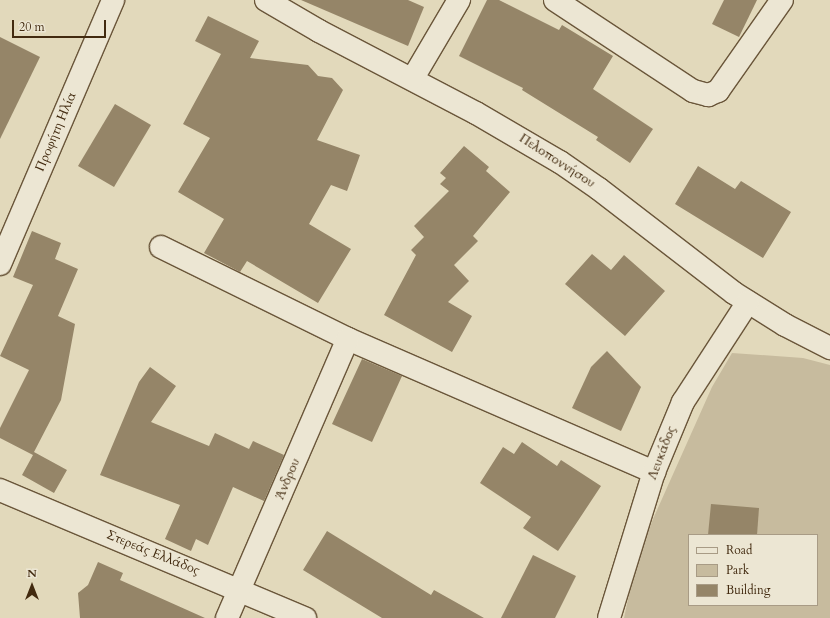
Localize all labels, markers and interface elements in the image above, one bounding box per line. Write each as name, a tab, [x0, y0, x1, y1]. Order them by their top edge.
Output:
scale bar	[14, 12, 108, 38]
text: 20 m	[19, 19, 45, 35]
street label: Προφήτη Ηλία	[32, 90, 80, 174]
street label: Πελοποννήσου	[516, 131, 598, 191]
street label: Λευκάδος	[645, 424, 679, 482]
street label: Άνδρου	[272, 456, 304, 502]
street label: Στερεάς Ελλάδος	[104, 527, 202, 579]
legend	[688, 534, 818, 606]
text: Road	[726, 542, 752, 558]
text: Park	[726, 562, 749, 578]
north arrow	[12, 566, 52, 606]
text: N	[27, 566, 37, 581]
text: Building	[726, 582, 770, 598]

